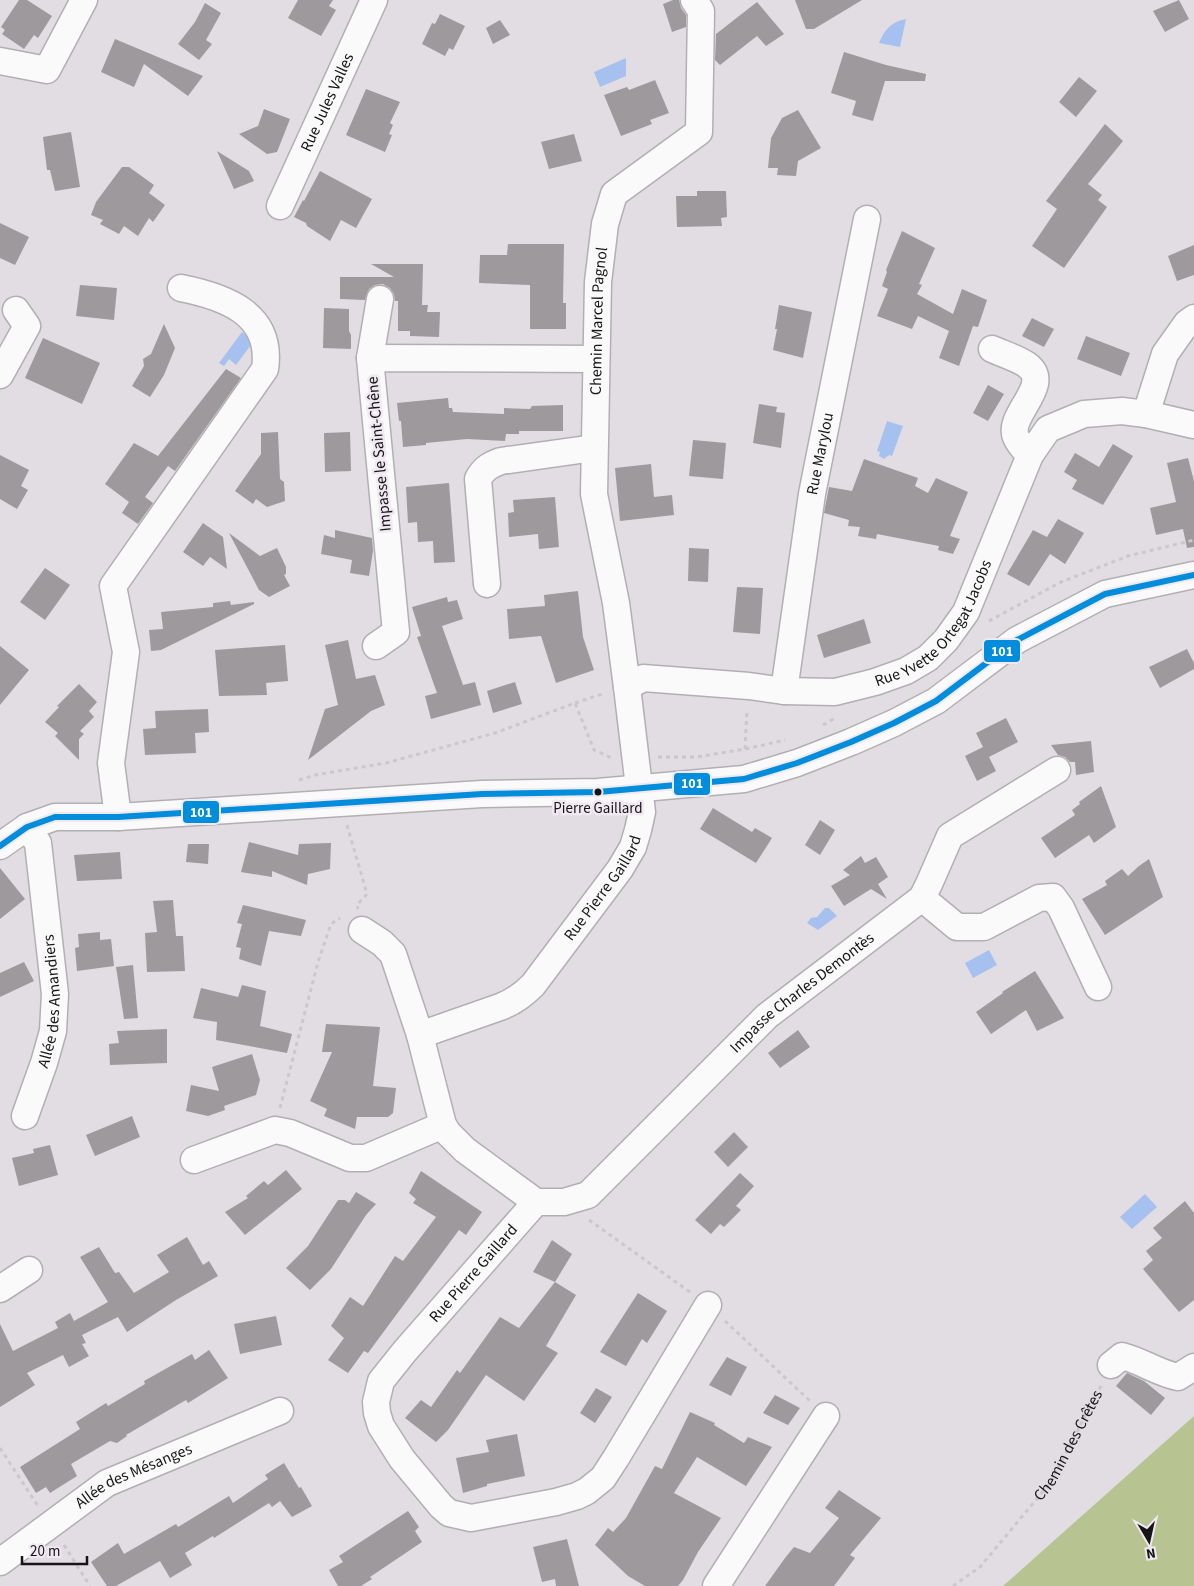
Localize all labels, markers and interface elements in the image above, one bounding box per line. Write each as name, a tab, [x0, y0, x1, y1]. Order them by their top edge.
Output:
street label: Rue Jules Valles	[295, 49, 359, 155]
street label: Chemin Marcel Pagnol	[585, 246, 613, 395]
street label: Impasse le Saint-Chêne	[361, 375, 397, 533]
street label: Rue Marylou	[801, 411, 839, 497]
street label: Rue Yvette Ortegat Jacobs	[872, 556, 997, 692]
line badge: 101	[983, 639, 1021, 663]
text: 101	[991, 642, 1013, 662]
line badge: 101	[673, 772, 711, 796]
text: 101	[681, 774, 703, 794]
marker: Pierre Gaillard	[593, 787, 603, 797]
place label: Pierre Gaillard	[553, 798, 643, 819]
line badge: 101	[182, 800, 220, 824]
text: 101	[190, 803, 212, 823]
street label: Rue Pierre Gaillard	[559, 833, 647, 945]
street label: Impasse Charles Demontès	[725, 927, 879, 1058]
street label: Allée des Amandiers	[32, 933, 66, 1071]
street label: Rue Pierre Gaillard	[424, 1219, 523, 1327]
street label: Chemin des Crêtes	[1029, 1386, 1108, 1506]
street label: Allée des Mésanges	[71, 1438, 196, 1514]
north arrow	[1124, 1516, 1174, 1566]
scale bar	[22, 1534, 88, 1566]
text: 20 m	[30, 1541, 60, 1562]
text: N	[1145, 1542, 1157, 1563]

